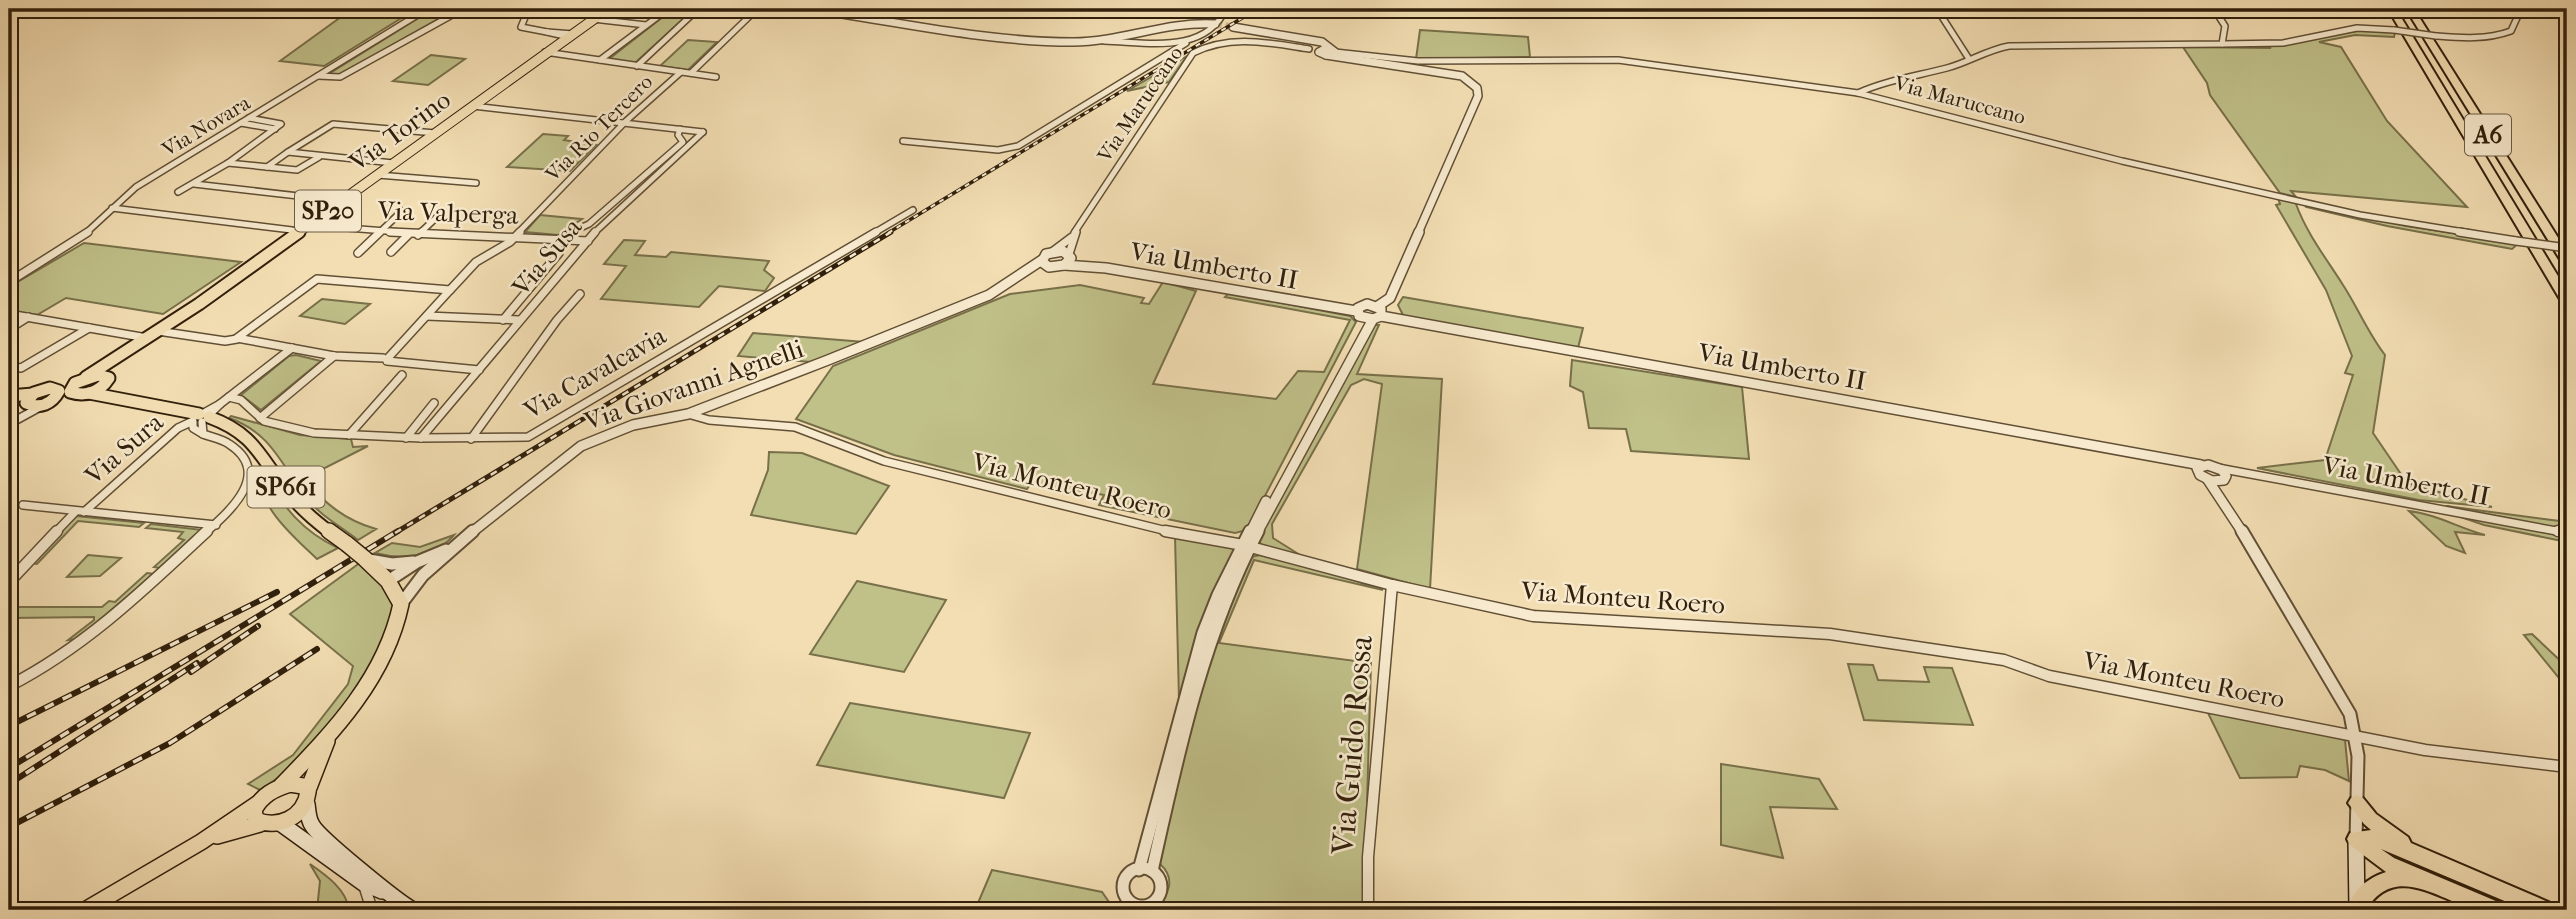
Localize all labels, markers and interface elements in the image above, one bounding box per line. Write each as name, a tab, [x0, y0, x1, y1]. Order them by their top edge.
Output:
street label: Via Maruccano	[1092, 41, 1188, 167]
street label: Via Rio Tercero	[540, 70, 657, 187]
street label: Via Maruccano	[1891, 71, 2028, 129]
street label: Via Torino	[343, 84, 456, 179]
street label: Via Novara	[157, 90, 255, 162]
road number: A6	[2465, 114, 2511, 155]
road number: SP20	[295, 190, 361, 232]
street label: Via Valperga	[376, 195, 520, 231]
street label: Via Susa	[505, 211, 589, 303]
street label: Via Umberto II	[1127, 236, 1300, 296]
street label: Via Cavalcavia	[518, 319, 672, 427]
street label: Via Giovanni Agnelli	[579, 333, 808, 437]
street label: Via Umberto II	[1695, 337, 1868, 397]
street label: Via Sura	[78, 406, 170, 492]
street label: Via Monteu Roero	[968, 446, 1175, 526]
street label: Via Umberto II	[2319, 449, 2492, 512]
road number: SP661	[247, 466, 324, 508]
street label: Via Monteu Roero	[1519, 575, 1726, 621]
street label: Via Guido Rossa	[1324, 633, 1380, 857]
street label: Via Monteu Roero	[2080, 645, 2287, 715]

